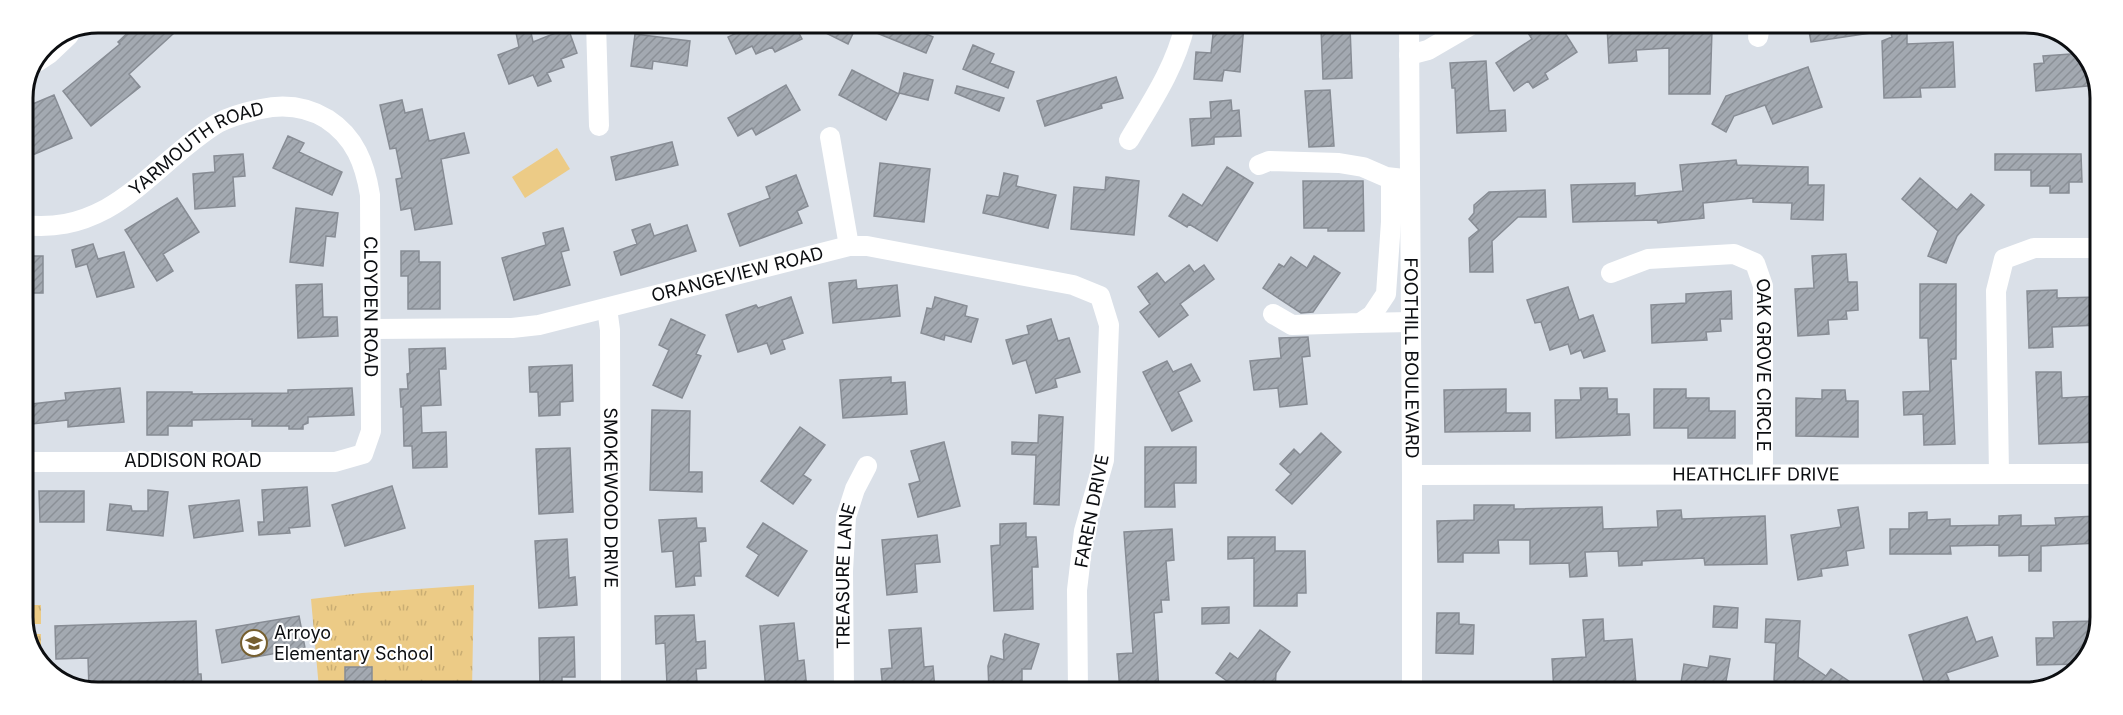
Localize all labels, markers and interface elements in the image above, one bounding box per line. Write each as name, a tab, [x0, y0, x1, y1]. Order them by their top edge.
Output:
street label: YARMOUTH ROAD	[125, 98, 266, 200]
street label: CLOYDEN ROAD	[360, 236, 382, 377]
street label: ORANGEVIEW ROAD	[649, 242, 826, 306]
street label: FOOTHILL BOULEVARD	[1401, 257, 1423, 459]
street label: OAK GROVE CIRCLE	[1751, 275, 1775, 452]
street label: SMOKEWOOD DRIVE	[600, 407, 622, 588]
street label: ADDISON ROAD	[124, 450, 262, 471]
street label: FAREN DRIVE	[1070, 452, 1113, 569]
street label: HEATHCLIFF DRIVE	[1672, 463, 1840, 485]
street label: TREASURE LANE	[832, 500, 860, 649]
place label: Arroyo Elementary School	[274, 622, 433, 664]
school or university icon: Arroyo Elementary School	[239, 628, 269, 658]

